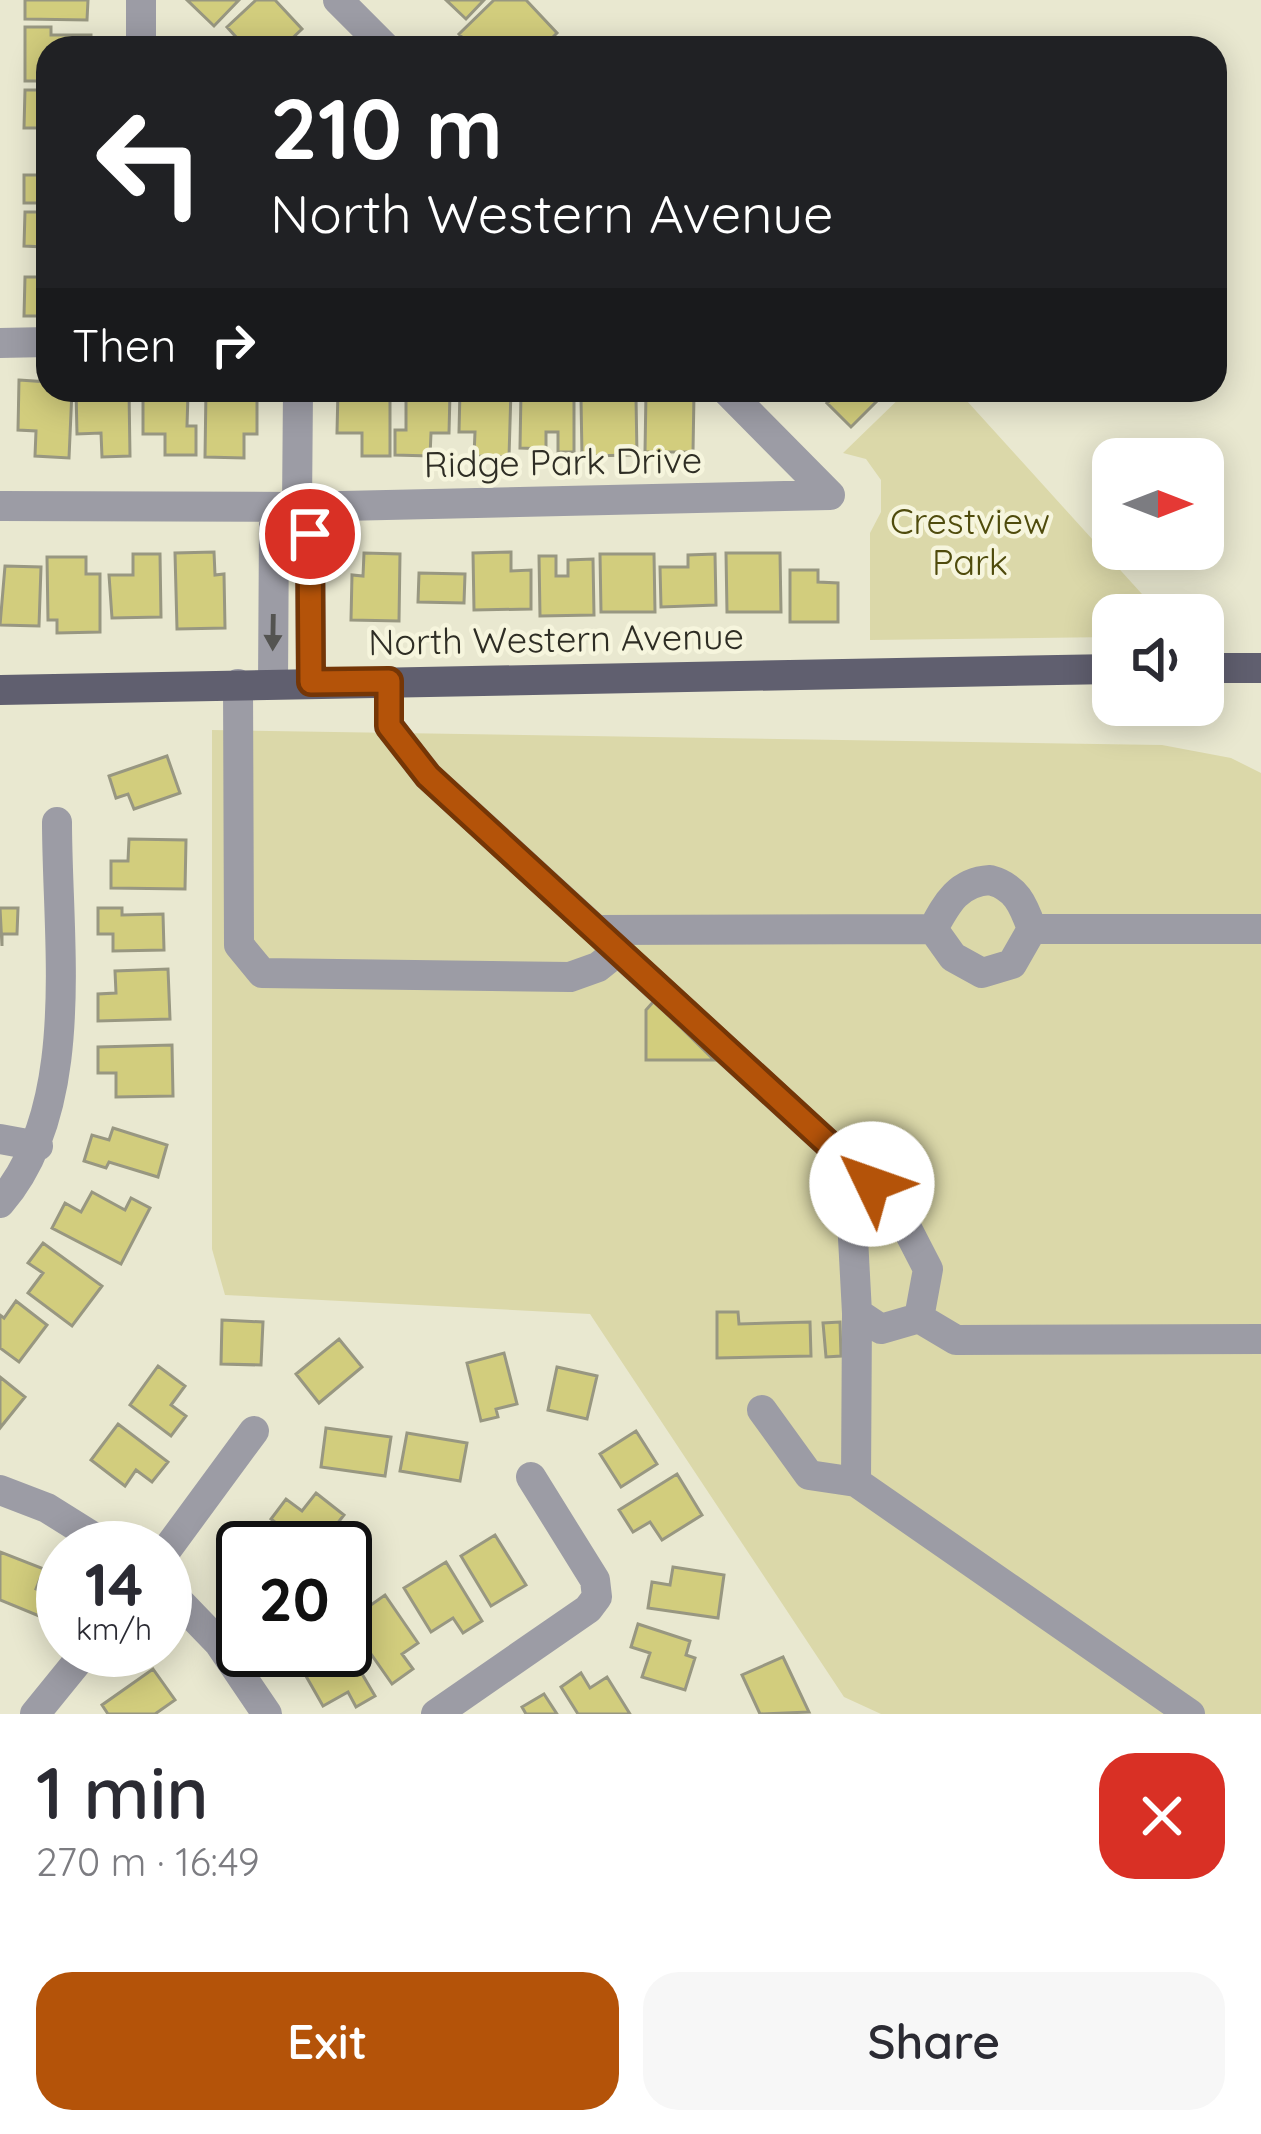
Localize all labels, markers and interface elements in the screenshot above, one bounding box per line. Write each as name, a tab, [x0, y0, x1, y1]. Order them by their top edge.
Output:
text: 210 m	[270, 75, 503, 180]
icon: left	[72, 84, 228, 240]
text: North Western Avenue	[270, 179, 834, 247]
icon: right	[200, 312, 266, 378]
text: Then	[72, 317, 176, 373]
street label: Ridge Park Drive	[423, 437, 702, 486]
north arrow	[1092, 438, 1224, 570]
map controls	[1092, 438, 1224, 726]
pin	[259, 483, 361, 585]
park label: Crestview Park	[890, 498, 1050, 584]
icon: arrive	[277, 501, 343, 567]
button: sound	[1092, 594, 1224, 726]
street label: North Western Avenue	[368, 613, 744, 664]
one-way arrow	[263, 614, 283, 652]
position arrow	[809, 1121, 935, 1247]
speed limit sign: 20	[216, 1521, 372, 1677]
text: 14	[85, 1546, 143, 1621]
text: km/h	[76, 1610, 152, 1648]
text: 1 min	[36, 1747, 209, 1837]
button: close	[1099, 1753, 1225, 1879]
text: 270 m · 16:49	[36, 1837, 259, 1886]
button: Exit	[36, 1972, 619, 2110]
button: Share	[643, 1972, 1225, 2110]

